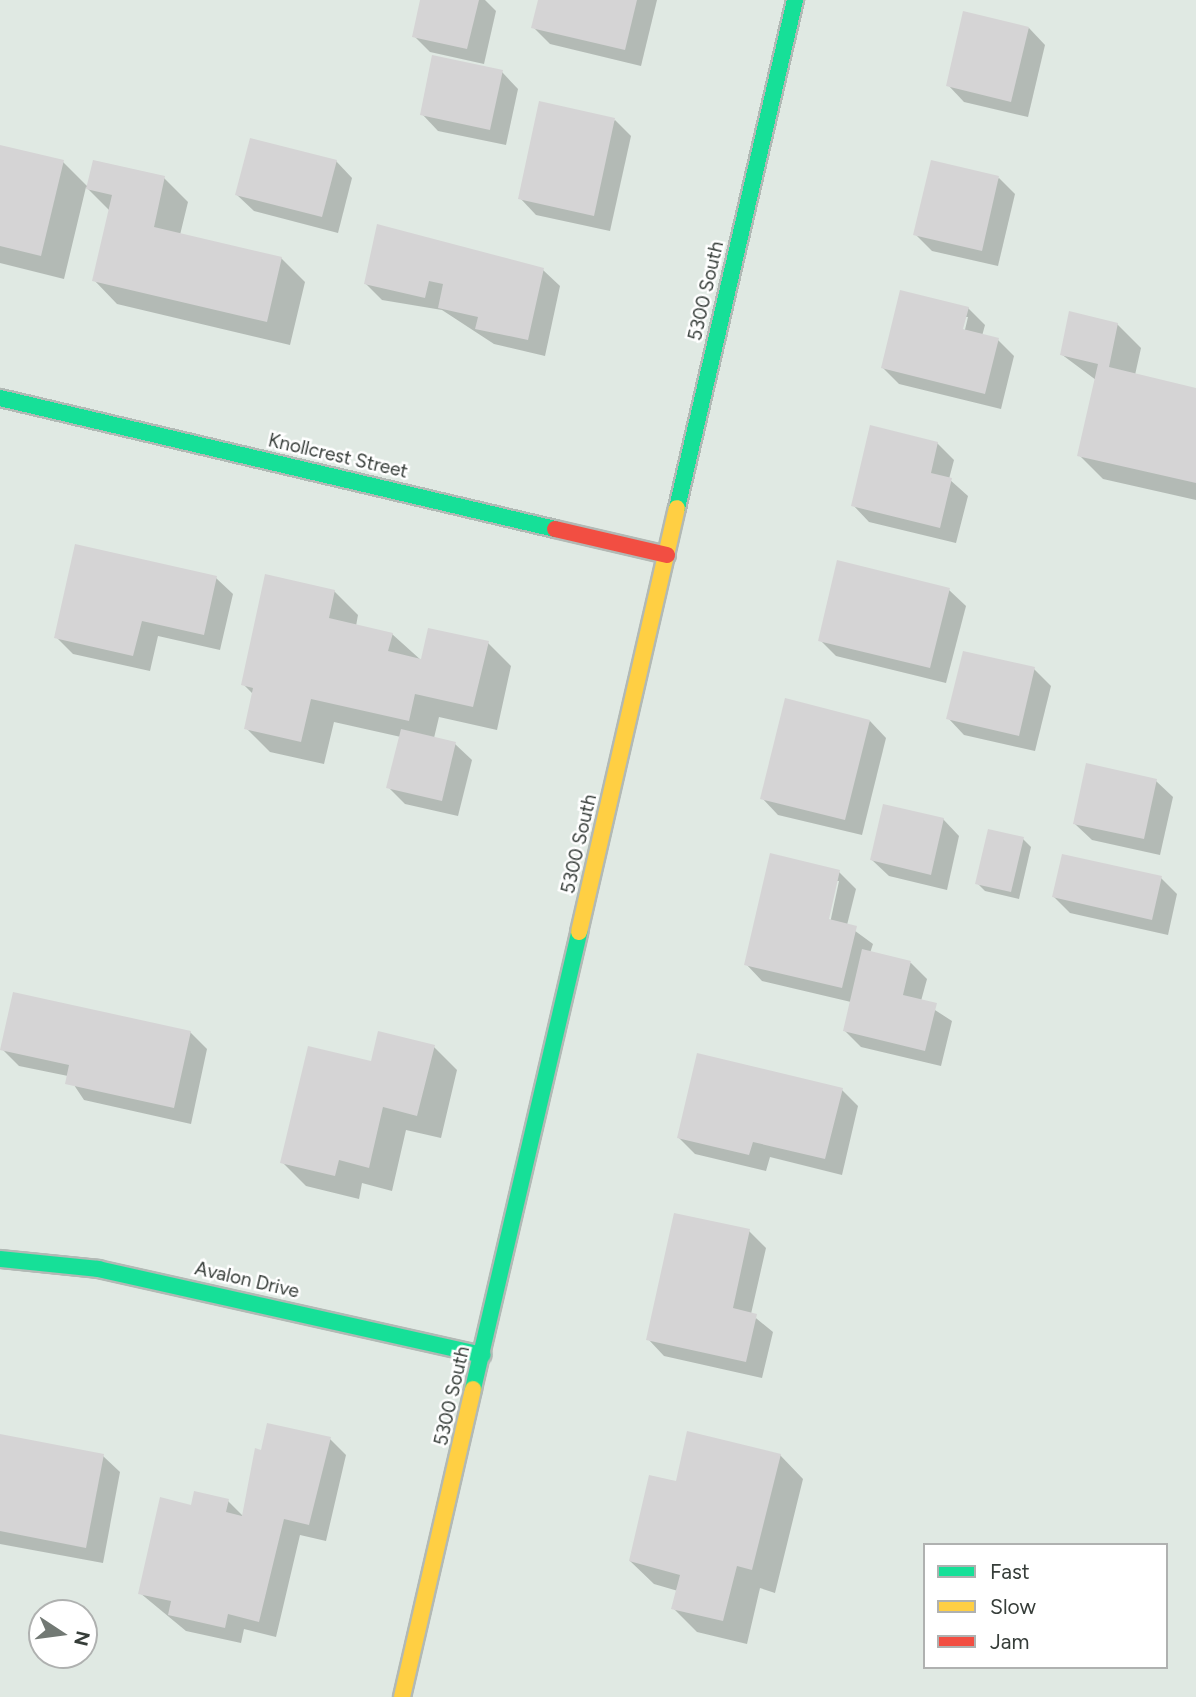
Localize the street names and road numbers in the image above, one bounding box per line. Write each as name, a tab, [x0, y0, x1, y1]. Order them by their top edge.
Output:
street label: 5300 South	[683, 239, 729, 343]
street label: Knollcrest Street	[266, 429, 410, 483]
street label: 5300 South	[556, 792, 602, 896]
street label: Avalon Drive	[193, 1257, 301, 1303]
street label: 5300 South	[429, 1344, 475, 1448]

